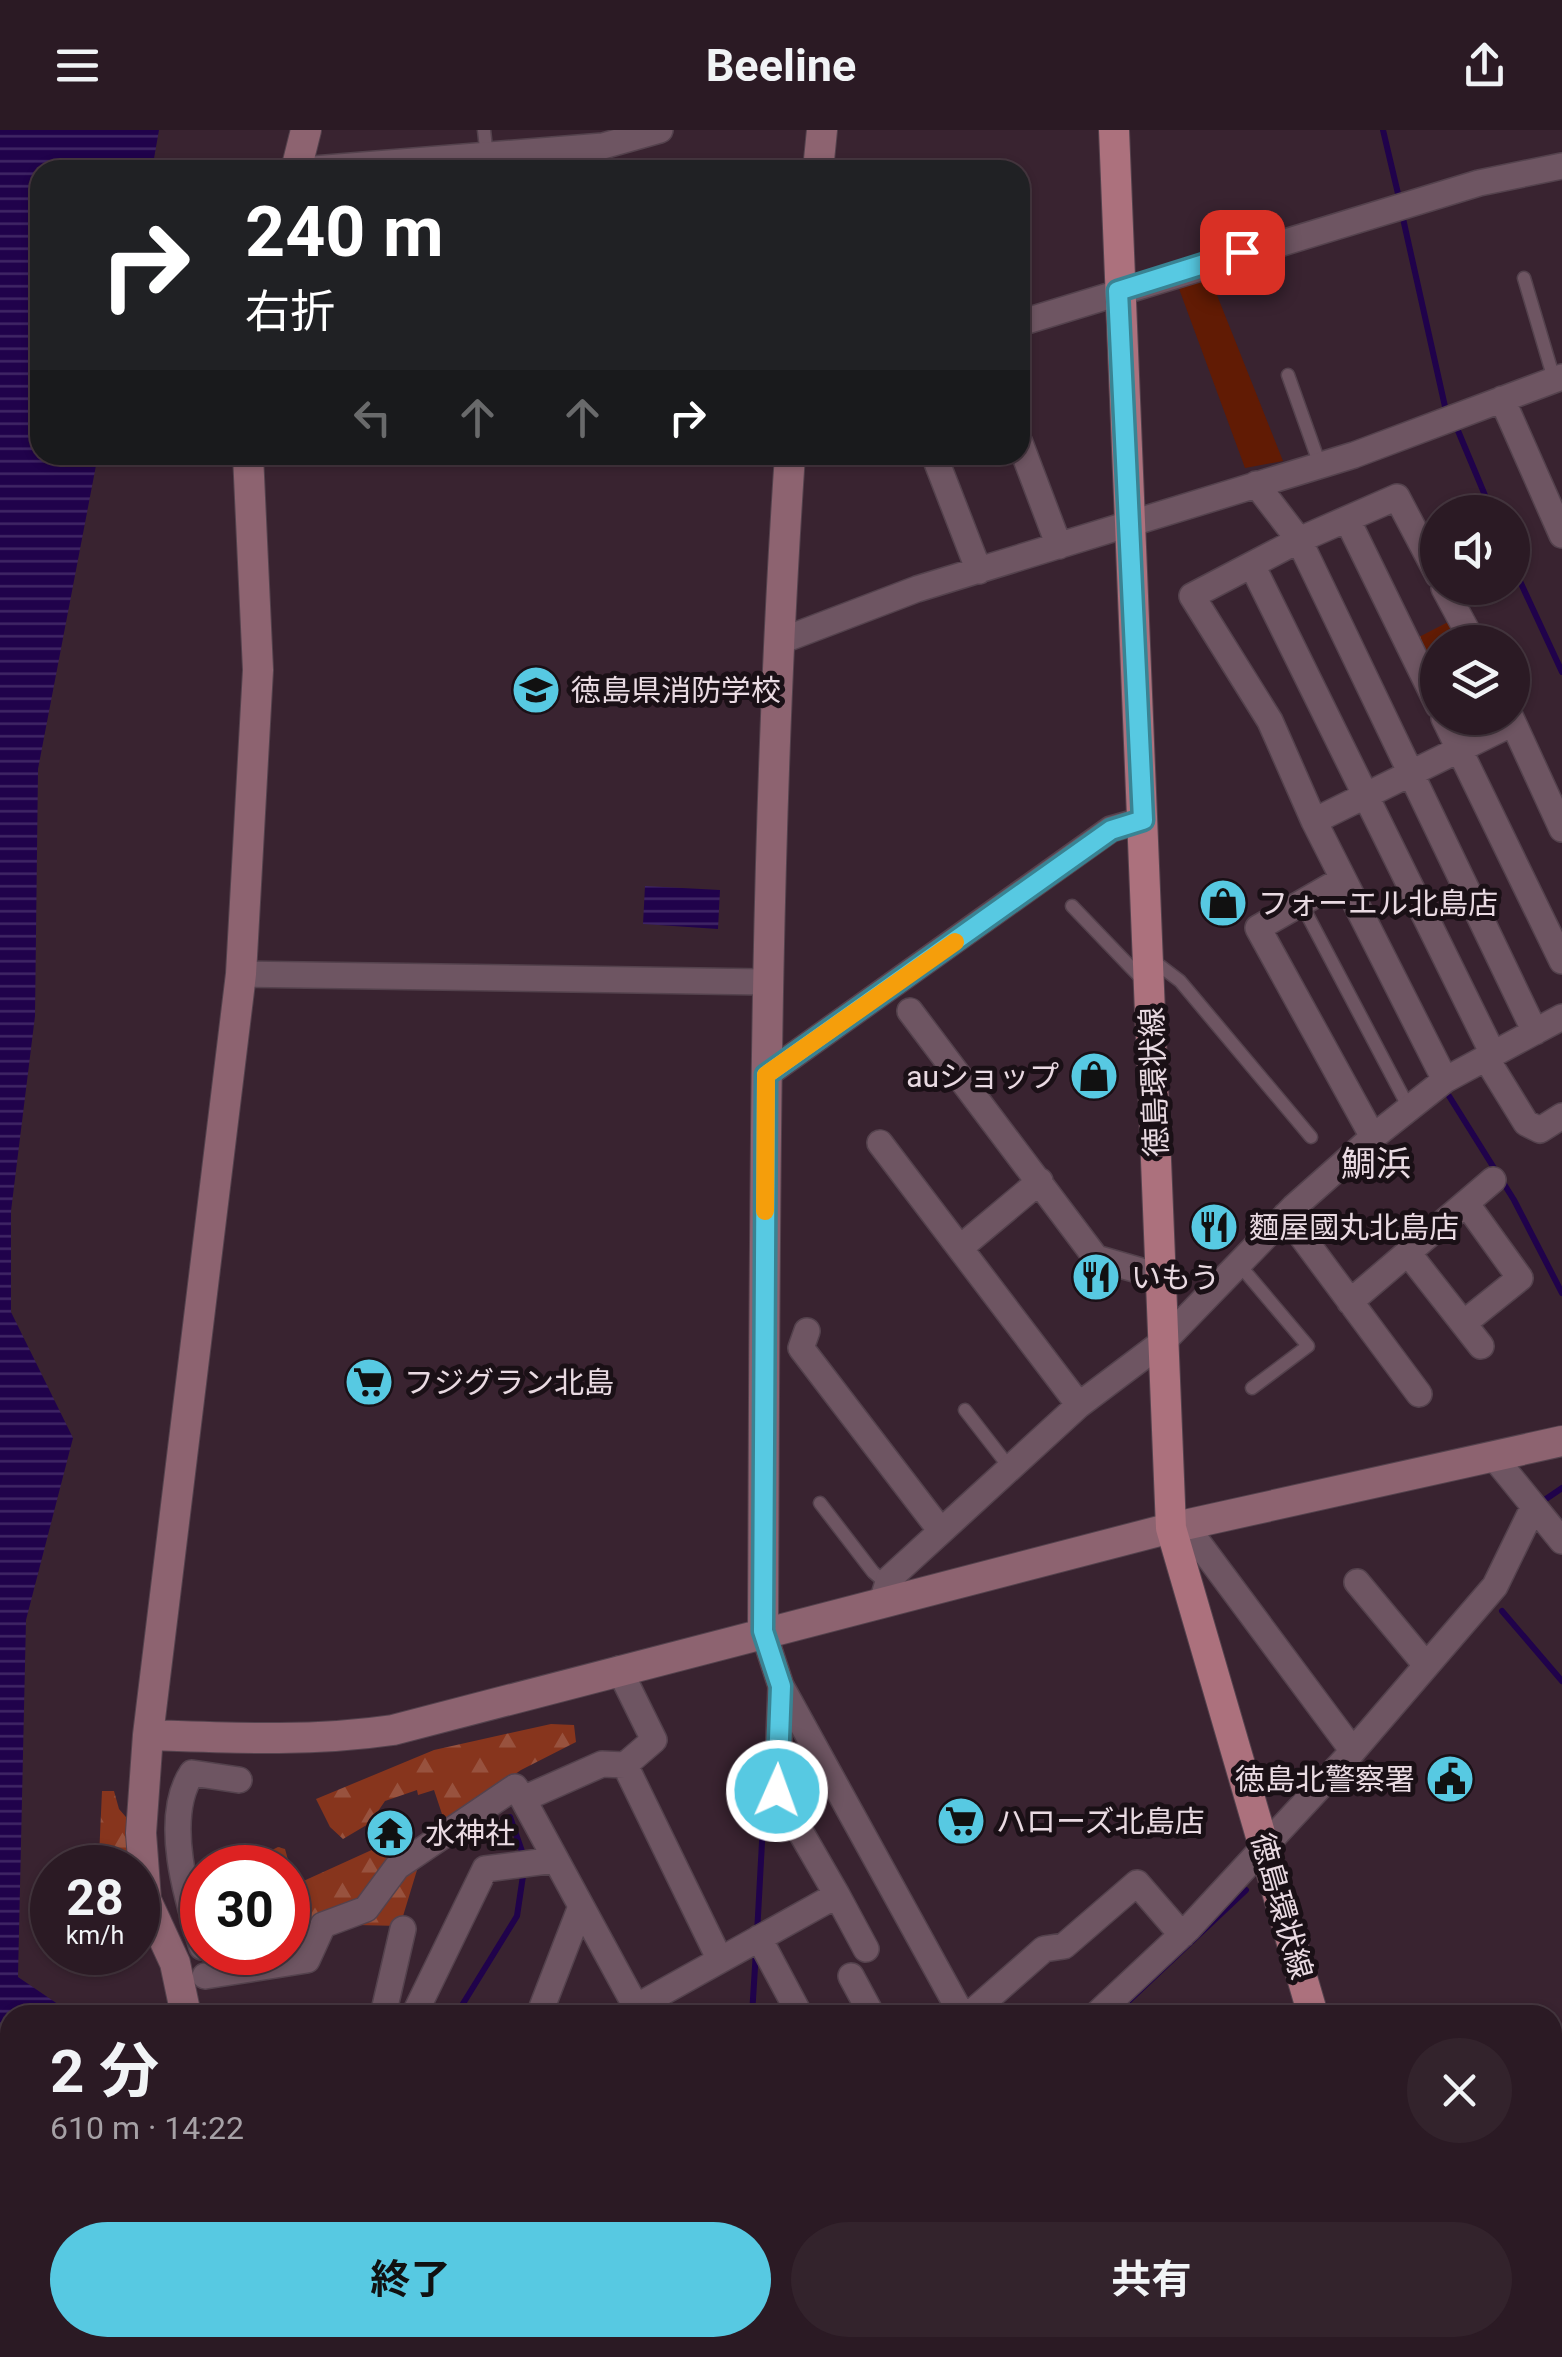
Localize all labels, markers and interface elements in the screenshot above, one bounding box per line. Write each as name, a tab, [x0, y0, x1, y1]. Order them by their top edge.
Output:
icon: menu	[50, 38, 105, 93]
icon: share	[1457, 38, 1512, 93]
text: Beeline	[706, 39, 856, 92]
text: 240 m	[245, 191, 444, 273]
icon: right	[80, 200, 210, 330]
pin	[1200, 210, 1285, 295]
icon: arrive	[1215, 225, 1270, 280]
text: 右折	[245, 285, 335, 338]
icon: left	[345, 390, 400, 445]
icon: ahead	[450, 390, 505, 445]
icon: ahead	[555, 390, 610, 445]
icon: right	[660, 390, 715, 445]
map controls	[1420, 495, 1530, 735]
button: sound	[1420, 495, 1530, 605]
button: layers	[1420, 625, 1530, 735]
school or university icon: 徳島県消防学校	[510, 664, 562, 716]
place label: 徳島県消防学校	[571, 673, 781, 708]
shop icon: フォーエル北島店	[1197, 877, 1249, 929]
place label: フォーエル北島店	[1258, 886, 1498, 921]
street label: 徳島環状線	[1134, 1006, 1174, 1158]
shop icon: auショップ	[1068, 1050, 1120, 1102]
place label: auショップ	[906, 1059, 1059, 1094]
district label: 鯛浜	[1341, 1144, 1411, 1185]
restaurant icon: 麵屋國丸北島店	[1188, 1201, 1240, 1253]
place label: 麵屋國丸北島店	[1249, 1210, 1459, 1245]
restaurant icon: いもう	[1070, 1251, 1122, 1303]
place label: いもう	[1131, 1260, 1220, 1295]
supermarket icon: フジグラン北島	[343, 1356, 395, 1408]
place label: フジグラン北島	[404, 1365, 614, 1400]
position arrow	[725, 1739, 829, 1843]
public building icon: 徳島北警察署	[1424, 1753, 1476, 1805]
place label: 徳島北警察署	[1235, 1762, 1415, 1797]
supermarket icon: ハローズ北島店	[935, 1795, 987, 1847]
place label: ハローズ北島店	[996, 1804, 1205, 1839]
temple icon: 水神社	[364, 1807, 416, 1859]
place label: 水神社	[425, 1816, 515, 1851]
street label: 徳島環状線	[1245, 1829, 1319, 1983]
speed limit sign: 30	[180, 1845, 310, 1975]
text: 28	[66, 1869, 124, 1927]
text: km/h	[66, 1921, 124, 1950]
text: 2 分	[50, 2036, 159, 2107]
button: close	[1407, 2038, 1512, 2143]
text: 610 m · 14:22	[50, 2109, 244, 2147]
button: 終了	[50, 2222, 771, 2337]
button: 共有	[791, 2222, 1512, 2337]

